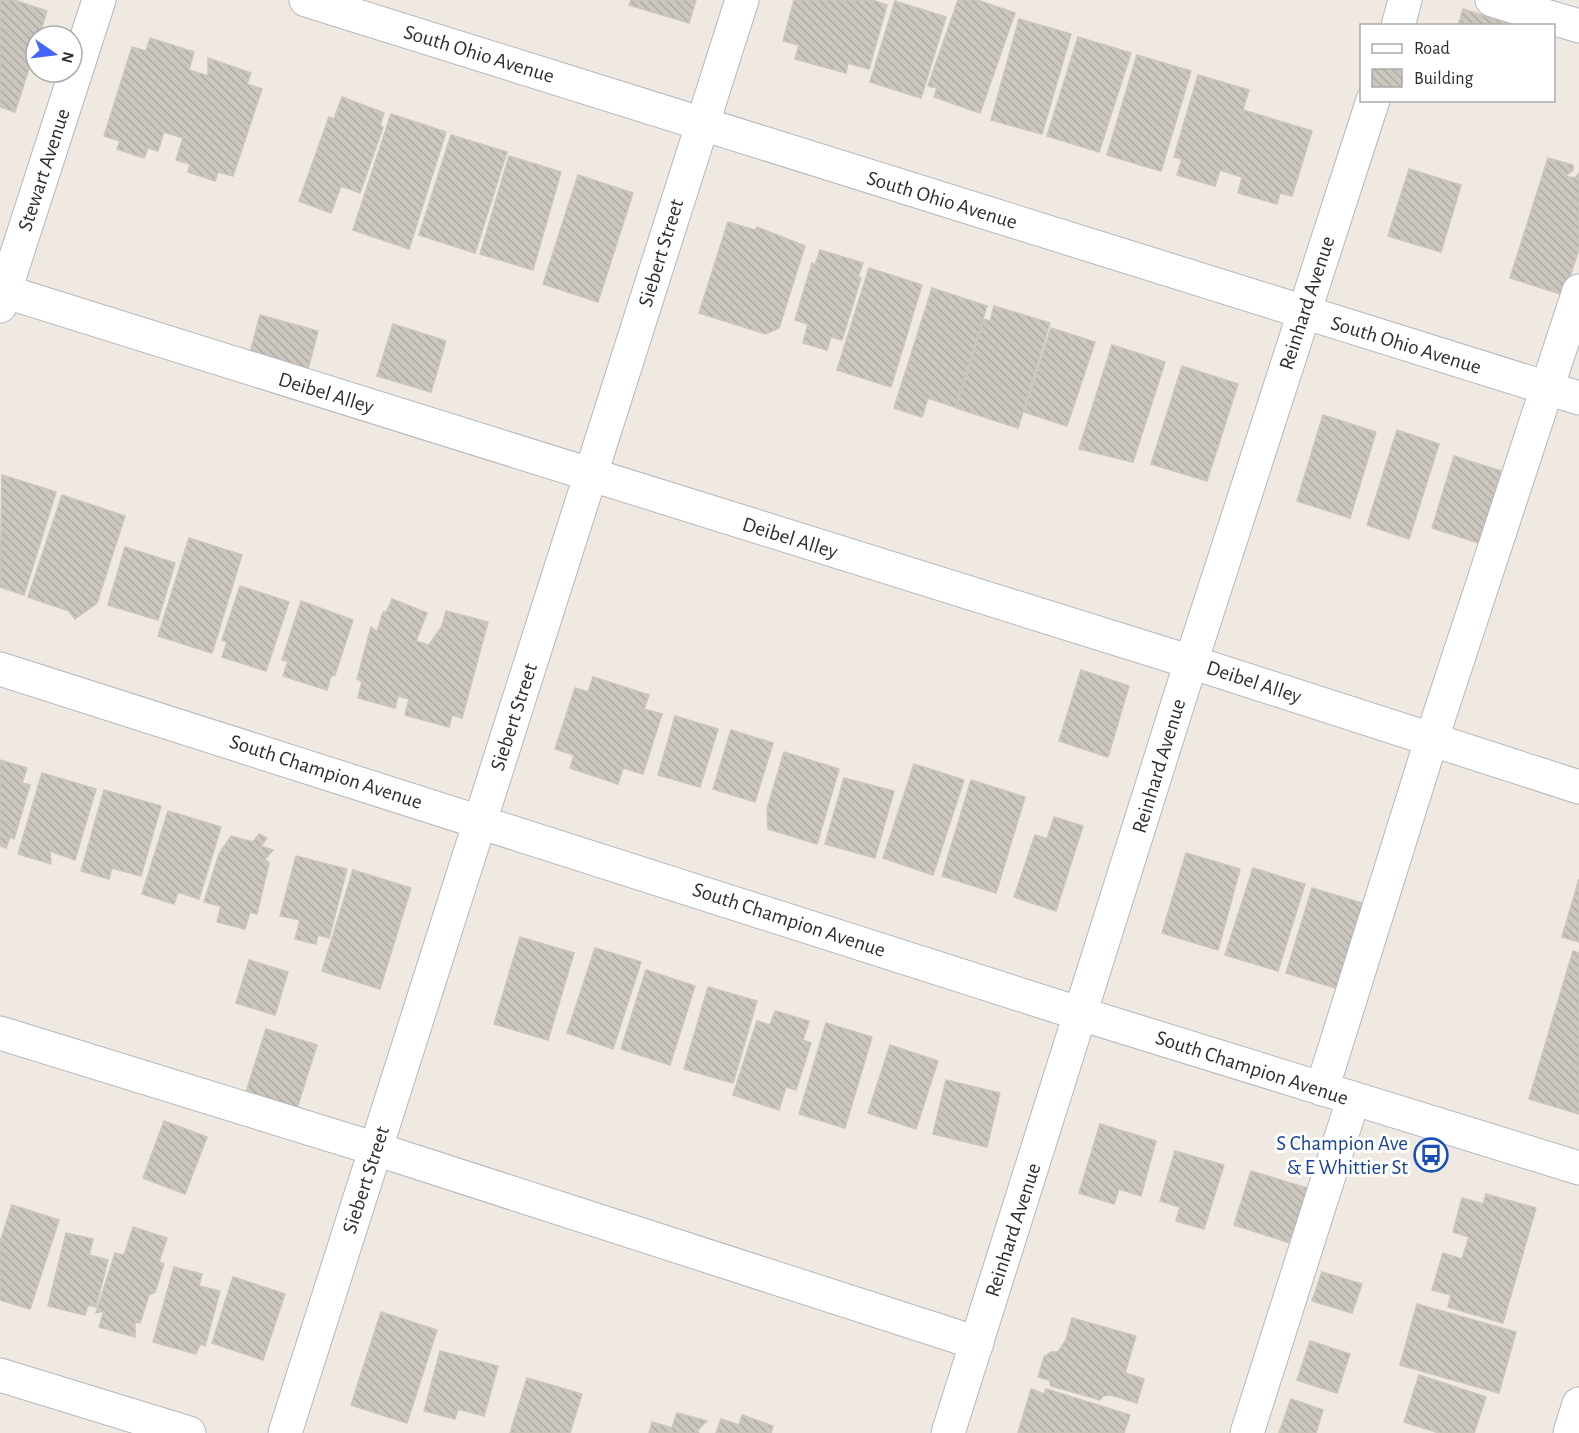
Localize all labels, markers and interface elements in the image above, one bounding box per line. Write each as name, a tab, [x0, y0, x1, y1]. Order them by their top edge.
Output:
street label: South Ohio Avenue	[401, 21, 557, 87]
north arrow	[24, 24, 84, 84]
legend	[1360, 24, 1555, 102]
text: Road	[1414, 40, 1450, 58]
text: N	[58, 50, 77, 65]
text: Building	[1414, 70, 1474, 88]
street label: Stewart Avenue	[14, 106, 74, 234]
street label: South Ohio Avenue	[864, 167, 1020, 233]
street label: Siebert Street	[635, 196, 687, 309]
street label: Reinhard Avenue	[1276, 234, 1338, 372]
street label: South Ohio Avenue	[1328, 312, 1484, 378]
street label: Deibel Alley	[276, 369, 376, 417]
street label: Deibel Alley	[740, 514, 840, 562]
street label: Deibel Alley	[1204, 657, 1304, 707]
street label: Siebert Street	[487, 660, 541, 773]
street label: Reinhard Avenue	[1129, 696, 1189, 836]
street label: South Champion Avenue	[227, 731, 425, 813]
street label: South Champion Avenue	[690, 879, 888, 961]
street label: South Champion Avenue	[1153, 1027, 1351, 1109]
street label: Siebert Street	[339, 1123, 393, 1236]
place label: S Champion Ave & E Whittier St	[1276, 1133, 1408, 1178]
bus stop icon: S Champion Ave & E Whittier St	[1413, 1137, 1449, 1173]
street label: Reinhard Avenue	[982, 1161, 1044, 1299]

